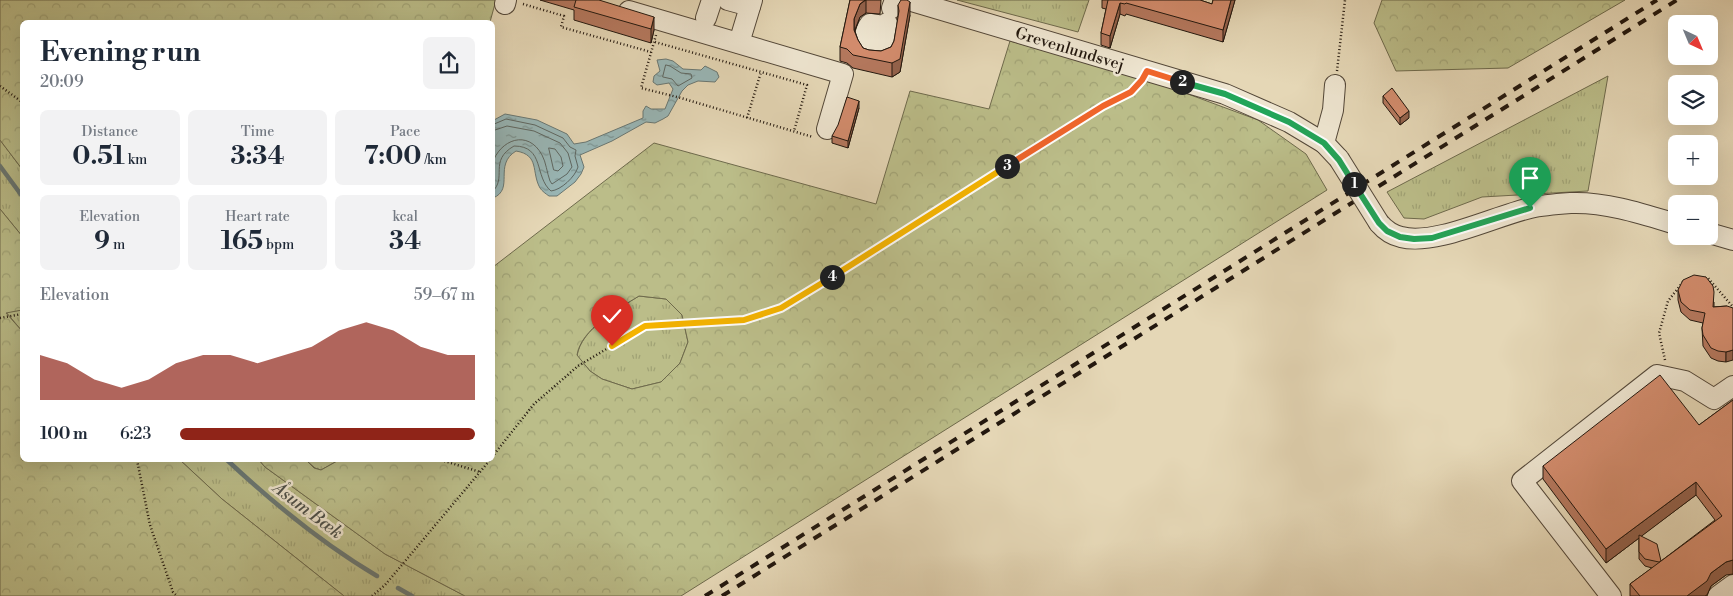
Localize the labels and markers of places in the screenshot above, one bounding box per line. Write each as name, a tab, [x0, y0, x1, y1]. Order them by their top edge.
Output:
pin: 2	[1170, 70, 1194, 94]
pin: 3	[994, 154, 1020, 178]
pin	[1509, 157, 1551, 208]
pin: 1	[1342, 172, 1366, 196]
pin: 4	[820, 264, 844, 290]
pin	[591, 295, 633, 346]

